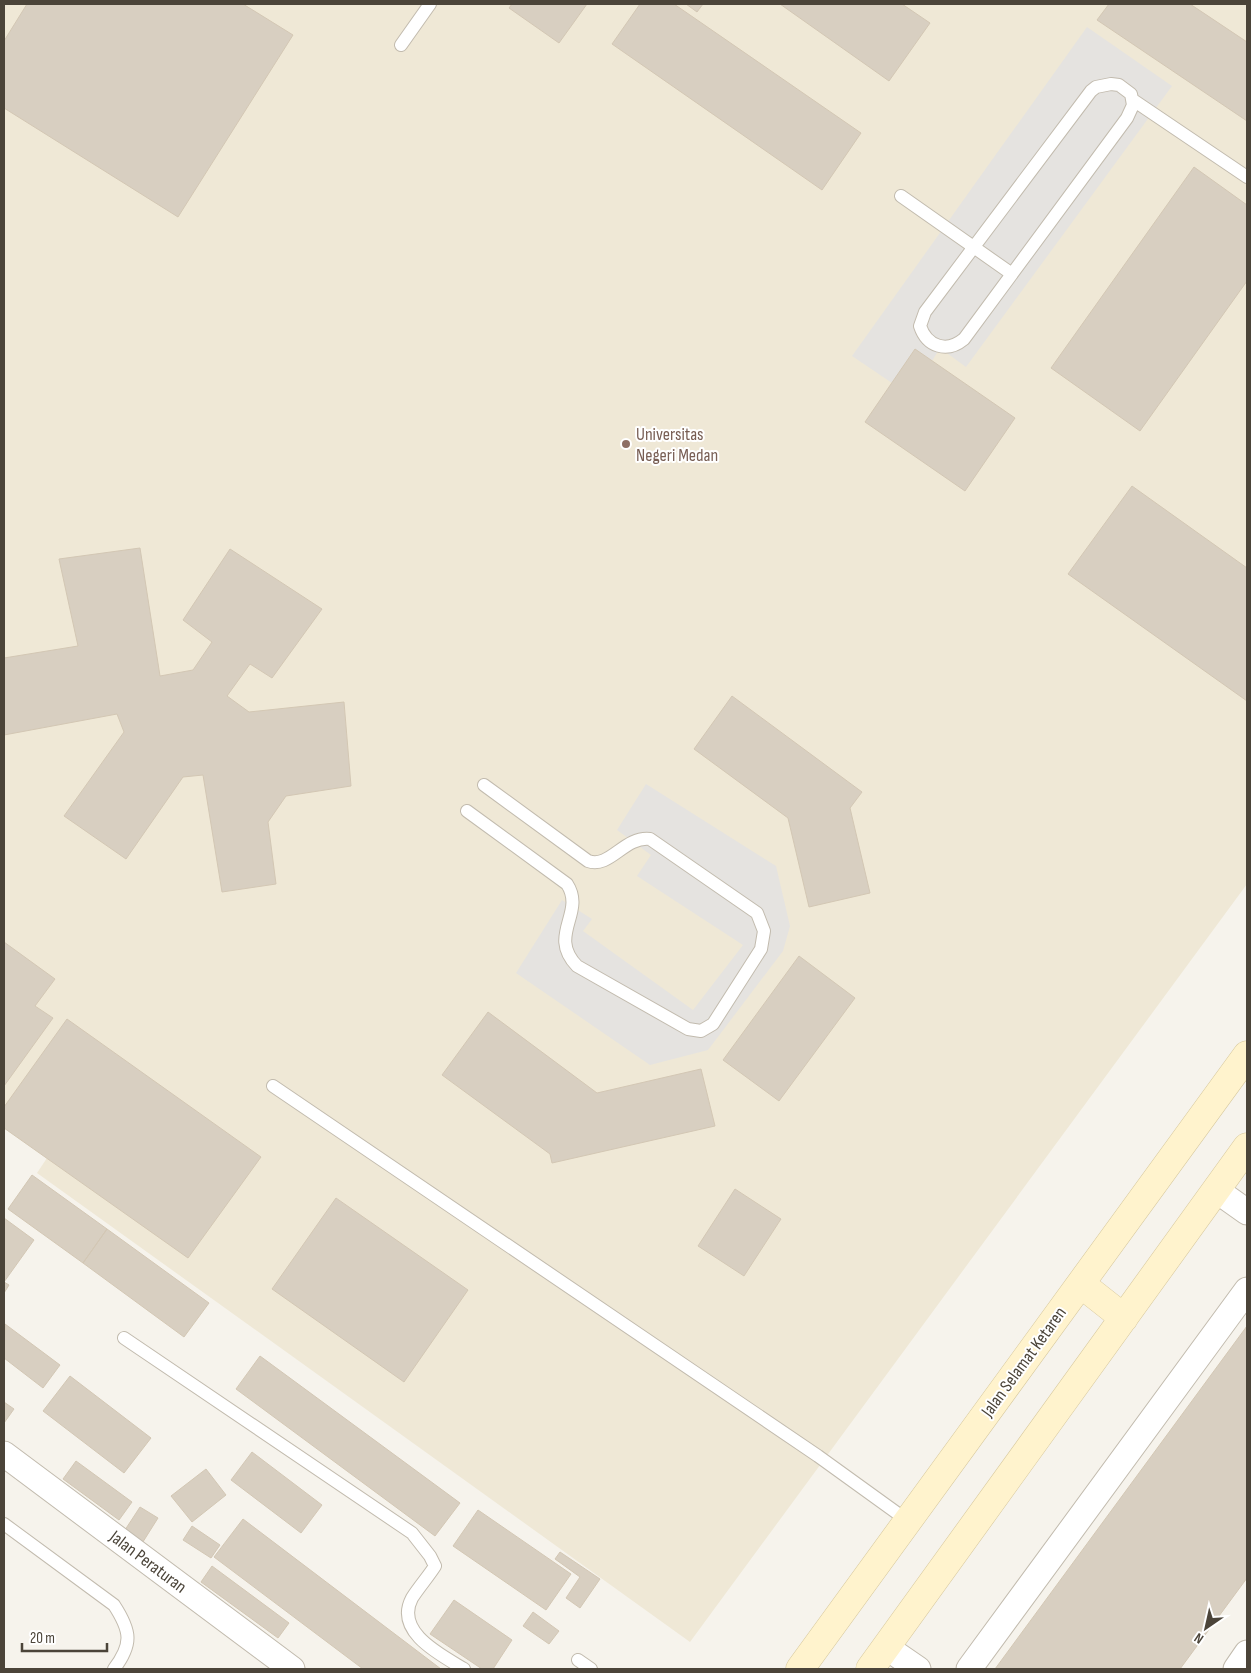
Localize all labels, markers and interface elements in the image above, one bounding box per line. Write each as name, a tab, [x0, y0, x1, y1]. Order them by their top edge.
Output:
place label: Universitas Negeri Medan	[636, 424, 718, 466]
marker: Universitas Negeri Medan	[620, 438, 632, 450]
street label: Jalan Selamat Ketaren	[977, 1303, 1071, 1422]
street label: Jalan Peraturan	[105, 1526, 191, 1598]
north arrow	[1181, 1603, 1231, 1653]
scale bar	[22, 1620, 108, 1652]
text: 20 m	[30, 1629, 55, 1648]
text: N	[1191, 1629, 1207, 1648]

